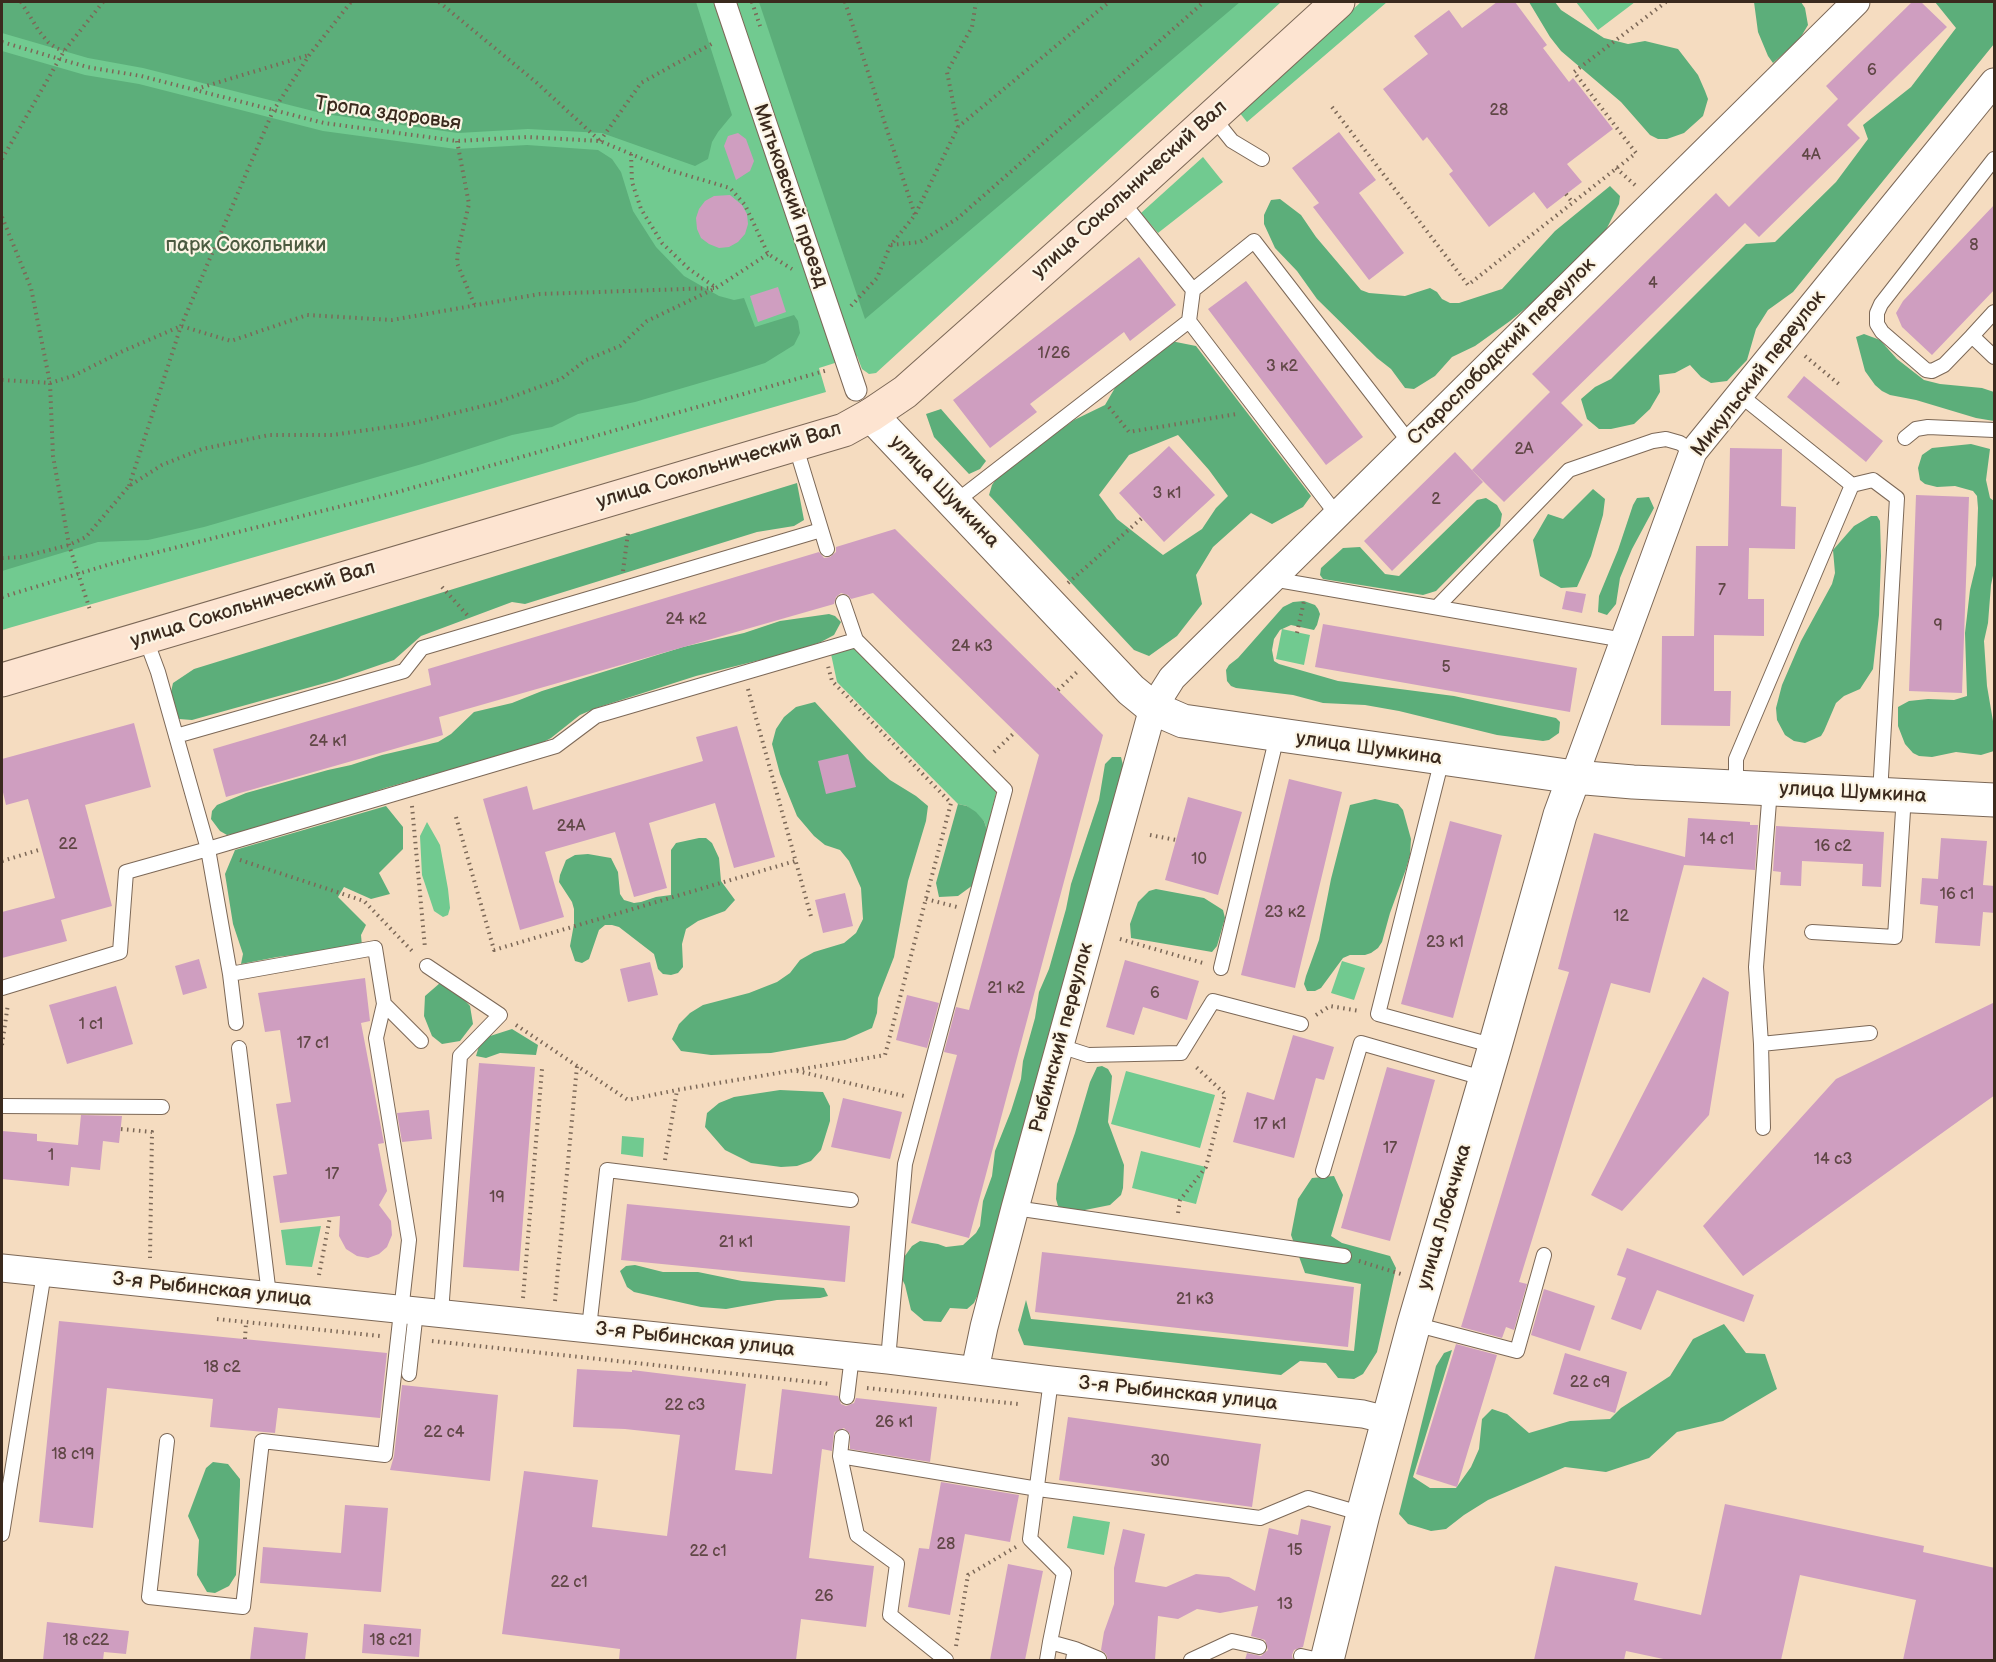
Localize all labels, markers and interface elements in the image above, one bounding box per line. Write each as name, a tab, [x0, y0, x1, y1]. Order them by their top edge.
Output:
house number: 6	[1867, 61, 1877, 81]
street label: Тропа здоровья	[313, 92, 463, 136]
street label: улица Сокольнический Вал	[1027, 96, 1233, 284]
street label: Митьковский проезд	[747, 101, 833, 291]
house number: 28	[1490, 101, 1508, 121]
house number: 4А	[1801, 146, 1821, 166]
park label: парк Сокольники	[166, 234, 326, 258]
house number: 8	[1969, 236, 1979, 256]
street label: Старослободский переулок	[1403, 253, 1601, 451]
house number: 4	[1648, 274, 1658, 294]
street label: Микульский переулок	[1687, 286, 1831, 462]
house number: 1/26	[1038, 344, 1070, 364]
house number: 3 к2	[1266, 357, 1298, 377]
street label: улица Сокольнический Вал	[594, 417, 844, 515]
street label: улица Шумкина	[884, 431, 1004, 553]
house number: 2А	[1514, 440, 1534, 460]
house number: 3 к1	[1153, 484, 1181, 504]
house number: 2	[1431, 490, 1441, 510]
street label: улица Сокольнический Вал	[128, 556, 378, 654]
house number: 7	[1718, 581, 1726, 601]
house number: 24 к2	[665, 610, 707, 630]
house number: 9	[1933, 616, 1943, 636]
house number: 24 к3	[951, 637, 993, 657]
house number: 5	[1441, 658, 1451, 678]
street label: улица Шумкина	[1294, 727, 1444, 771]
house number: 24 к1	[309, 732, 347, 752]
street label: улица Шумкина	[1779, 777, 1927, 809]
house number: 24А	[557, 817, 585, 837]
house number: 14 с1	[1700, 830, 1734, 850]
house number: 22	[59, 835, 77, 855]
house number: 16 с2	[1814, 837, 1852, 857]
house number: 10	[1191, 850, 1207, 870]
house number: 16 с1	[1940, 885, 1974, 905]
house number: 23 к2	[1264, 903, 1306, 923]
house number: 12	[1613, 907, 1629, 927]
house number: 23 к1	[1426, 933, 1464, 953]
street label: Рыбинский переулок	[1025, 940, 1099, 1136]
house number: 21 к2	[987, 979, 1025, 999]
house number: 6	[1150, 984, 1160, 1004]
house number: 1 с1	[79, 1015, 103, 1035]
house number: 17 с1	[297, 1034, 329, 1054]
house number: 17 к1	[1253, 1115, 1287, 1135]
house number: 17	[1383, 1139, 1397, 1159]
street label: улица Лобачика	[1413, 1141, 1477, 1293]
house number: 1	[48, 1146, 54, 1166]
house number: 14 c3	[1814, 1150, 1852, 1170]
house number: 17	[325, 1165, 339, 1185]
house number: 19	[489, 1188, 505, 1208]
house number: 21 к1	[719, 1233, 753, 1253]
street label: 3-я Рыбинская улица	[111, 1268, 313, 1312]
house number: 21 к3	[1176, 1290, 1214, 1310]
street label: 3-я Рыбинская улица	[594, 1318, 796, 1362]
house number: 18 с2	[203, 1358, 241, 1378]
street label: 3-я Рыбинская улица	[1077, 1372, 1279, 1416]
house number: 22 с9	[1570, 1373, 1610, 1393]
house number: 22 с3	[665, 1396, 705, 1416]
house number: 26 к1	[875, 1413, 913, 1433]
house number: 22 с4	[424, 1423, 464, 1443]
house number: 18 с19	[51, 1445, 95, 1465]
house number: 30	[1150, 1452, 1170, 1472]
house number: 28	[937, 1535, 955, 1555]
house number: 15	[1287, 1541, 1303, 1561]
house number: 22 с1	[689, 1542, 727, 1562]
house number: 22 с1	[550, 1573, 588, 1593]
house number: 26	[814, 1587, 834, 1607]
house number: 13	[1277, 1595, 1293, 1615]
house number: 18 с22	[63, 1631, 109, 1651]
house number: 18 с21	[369, 1631, 413, 1651]

